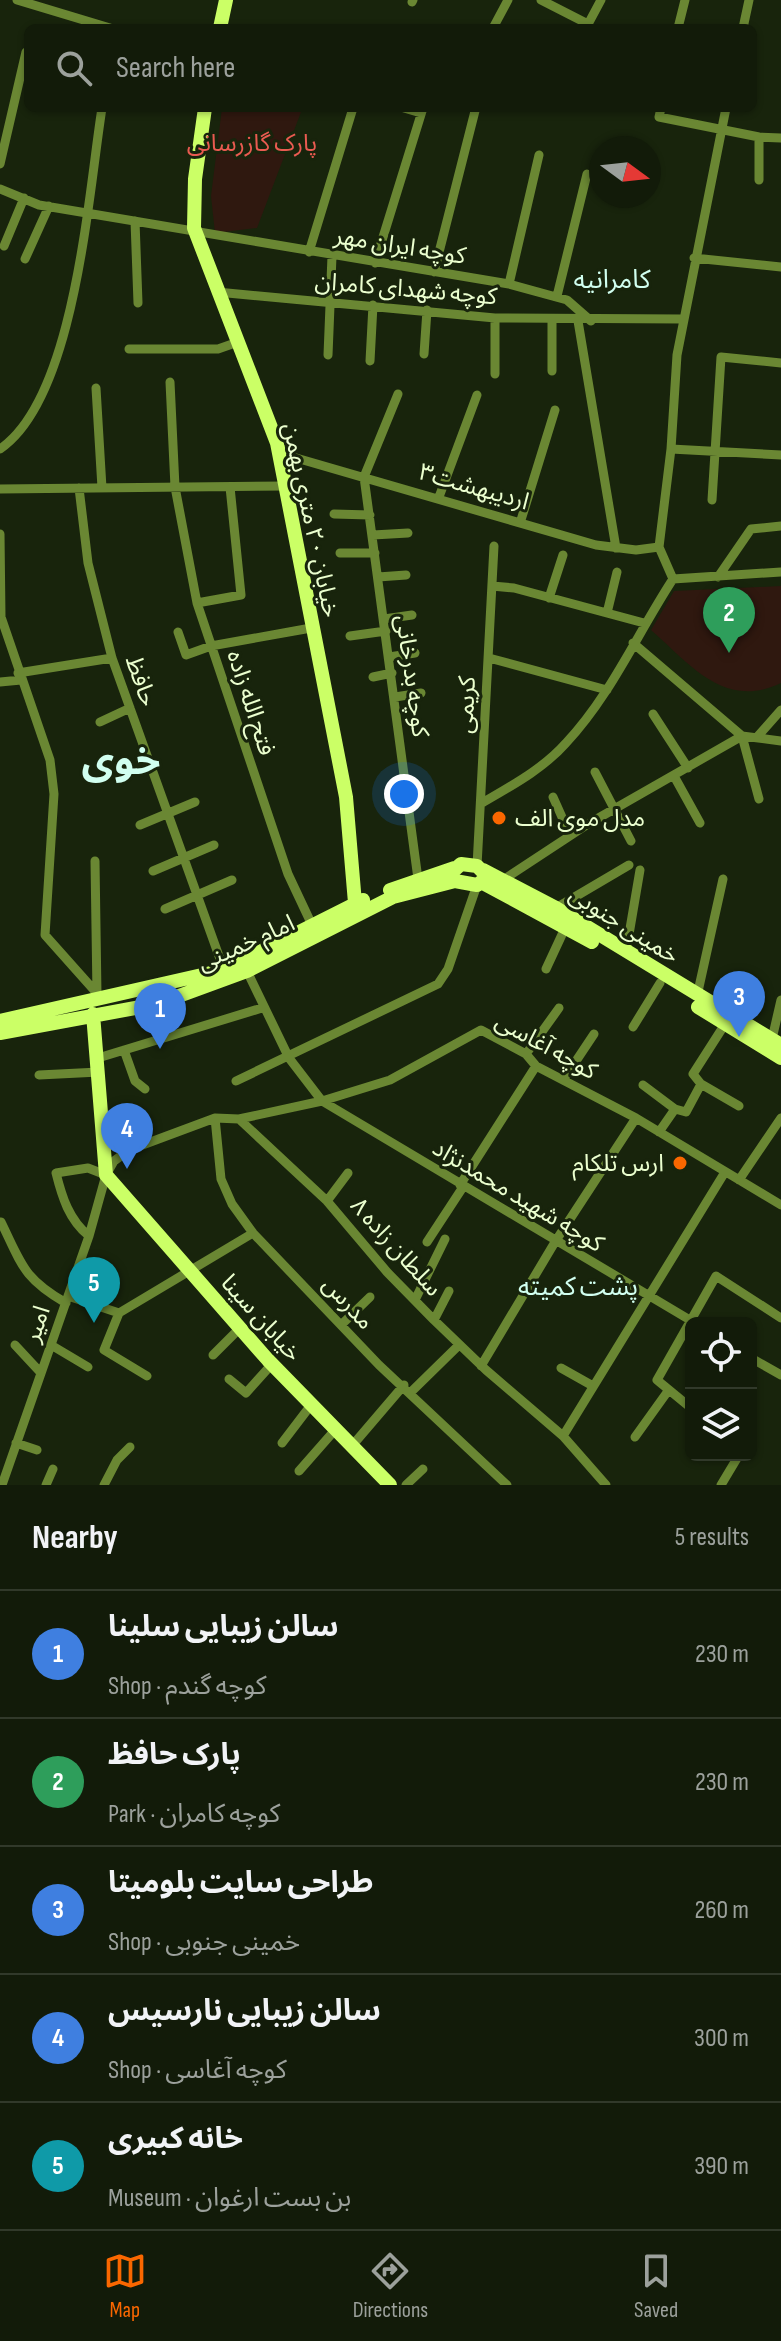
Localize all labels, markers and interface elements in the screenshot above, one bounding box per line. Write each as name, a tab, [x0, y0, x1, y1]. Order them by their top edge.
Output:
search box	[24, 24, 757, 112]
icon: search	[52, 46, 96, 90]
text: Search here	[116, 50, 235, 86]
park label: پارک گازرسانی	[187, 129, 317, 158]
north arrow	[589, 136, 661, 208]
street label: کوچه ایران مهر	[331, 221, 469, 271]
district label: کامرانیه	[573, 265, 651, 296]
street label: کوچه شهدای کامران	[314, 267, 499, 312]
street label: خیابان ۲۰ متری بهمن	[276, 420, 346, 620]
street label: اردیبهشت۳	[416, 457, 532, 517]
pin: 2	[703, 587, 755, 653]
street label: کوچه بدرخانی	[389, 613, 435, 740]
street label: فتح الله زاده	[218, 647, 282, 760]
street label: حافظ	[119, 652, 163, 710]
street label: کریمی	[450, 674, 482, 734]
district label: خوی	[82, 738, 160, 786]
your location	[384, 774, 424, 814]
place label: مدل موی الف	[515, 804, 645, 833]
marker: مدل موی الف	[490, 809, 508, 827]
street label: خمینی جنوبی	[564, 880, 684, 970]
street label: امام خمینی	[193, 909, 300, 980]
pin: 3	[713, 971, 765, 1037]
pin: 1	[134, 983, 186, 1049]
street label: کوچه آغاسی	[490, 1006, 603, 1086]
pin: 4	[101, 1103, 153, 1169]
street label: کوچه شهید محمدنژاد	[427, 1134, 610, 1259]
place label: ارس تلکام	[572, 1149, 664, 1181]
marker: ارس تلکام	[671, 1154, 689, 1172]
street label: سلطان زاده ۸	[344, 1192, 448, 1302]
pin: 5	[68, 1257, 120, 1323]
street label: خیابان سینا	[215, 1269, 307, 1367]
street label: مدرس	[316, 1270, 380, 1336]
district label: پشت کمیته	[518, 1272, 638, 1303]
street label: امیر	[17, 1302, 57, 1347]
map controls	[685, 1317, 757, 1461]
button: locate	[685, 1317, 757, 1389]
button: layers	[685, 1389, 757, 1461]
text: Nearby	[32, 1517, 118, 1558]
text: 5 results	[675, 1522, 749, 1553]
text: سالن زیبایی سلینا	[108, 1609, 339, 1645]
text: 1	[53, 1639, 63, 1670]
text: 230 m	[695, 1639, 749, 1670]
text: Shop · کوچه گندم	[108, 1671, 266, 1702]
text: پارک حافظ	[108, 1737, 241, 1773]
text: 2	[52, 1767, 64, 1798]
text: 230 m	[695, 1767, 749, 1798]
text: Park · کوچه کامران	[108, 1799, 280, 1830]
text: طراحی سایت بلومیتا	[108, 1865, 373, 1901]
text: 3	[52, 1895, 64, 1926]
text: 260 m	[694, 1895, 749, 1926]
text: Shop · خمینی جنوبی	[108, 1927, 300, 1958]
text: سالن زیبایی نارسیس	[108, 1993, 381, 2029]
text: 4	[52, 2023, 64, 2054]
text: 300 m	[694, 2023, 749, 2054]
text: Shop · کوچه آغاسی	[108, 2055, 287, 2086]
text: خانه کبیری	[108, 2121, 243, 2157]
text: 5	[52, 2151, 64, 2182]
text: 390 m	[694, 2151, 749, 2182]
text: Museum · بن بست ارغوان	[108, 2183, 351, 2214]
tab: Map	[103, 2249, 147, 2324]
tab: Directions	[353, 2249, 428, 2324]
tab: Saved	[634, 2249, 678, 2324]

